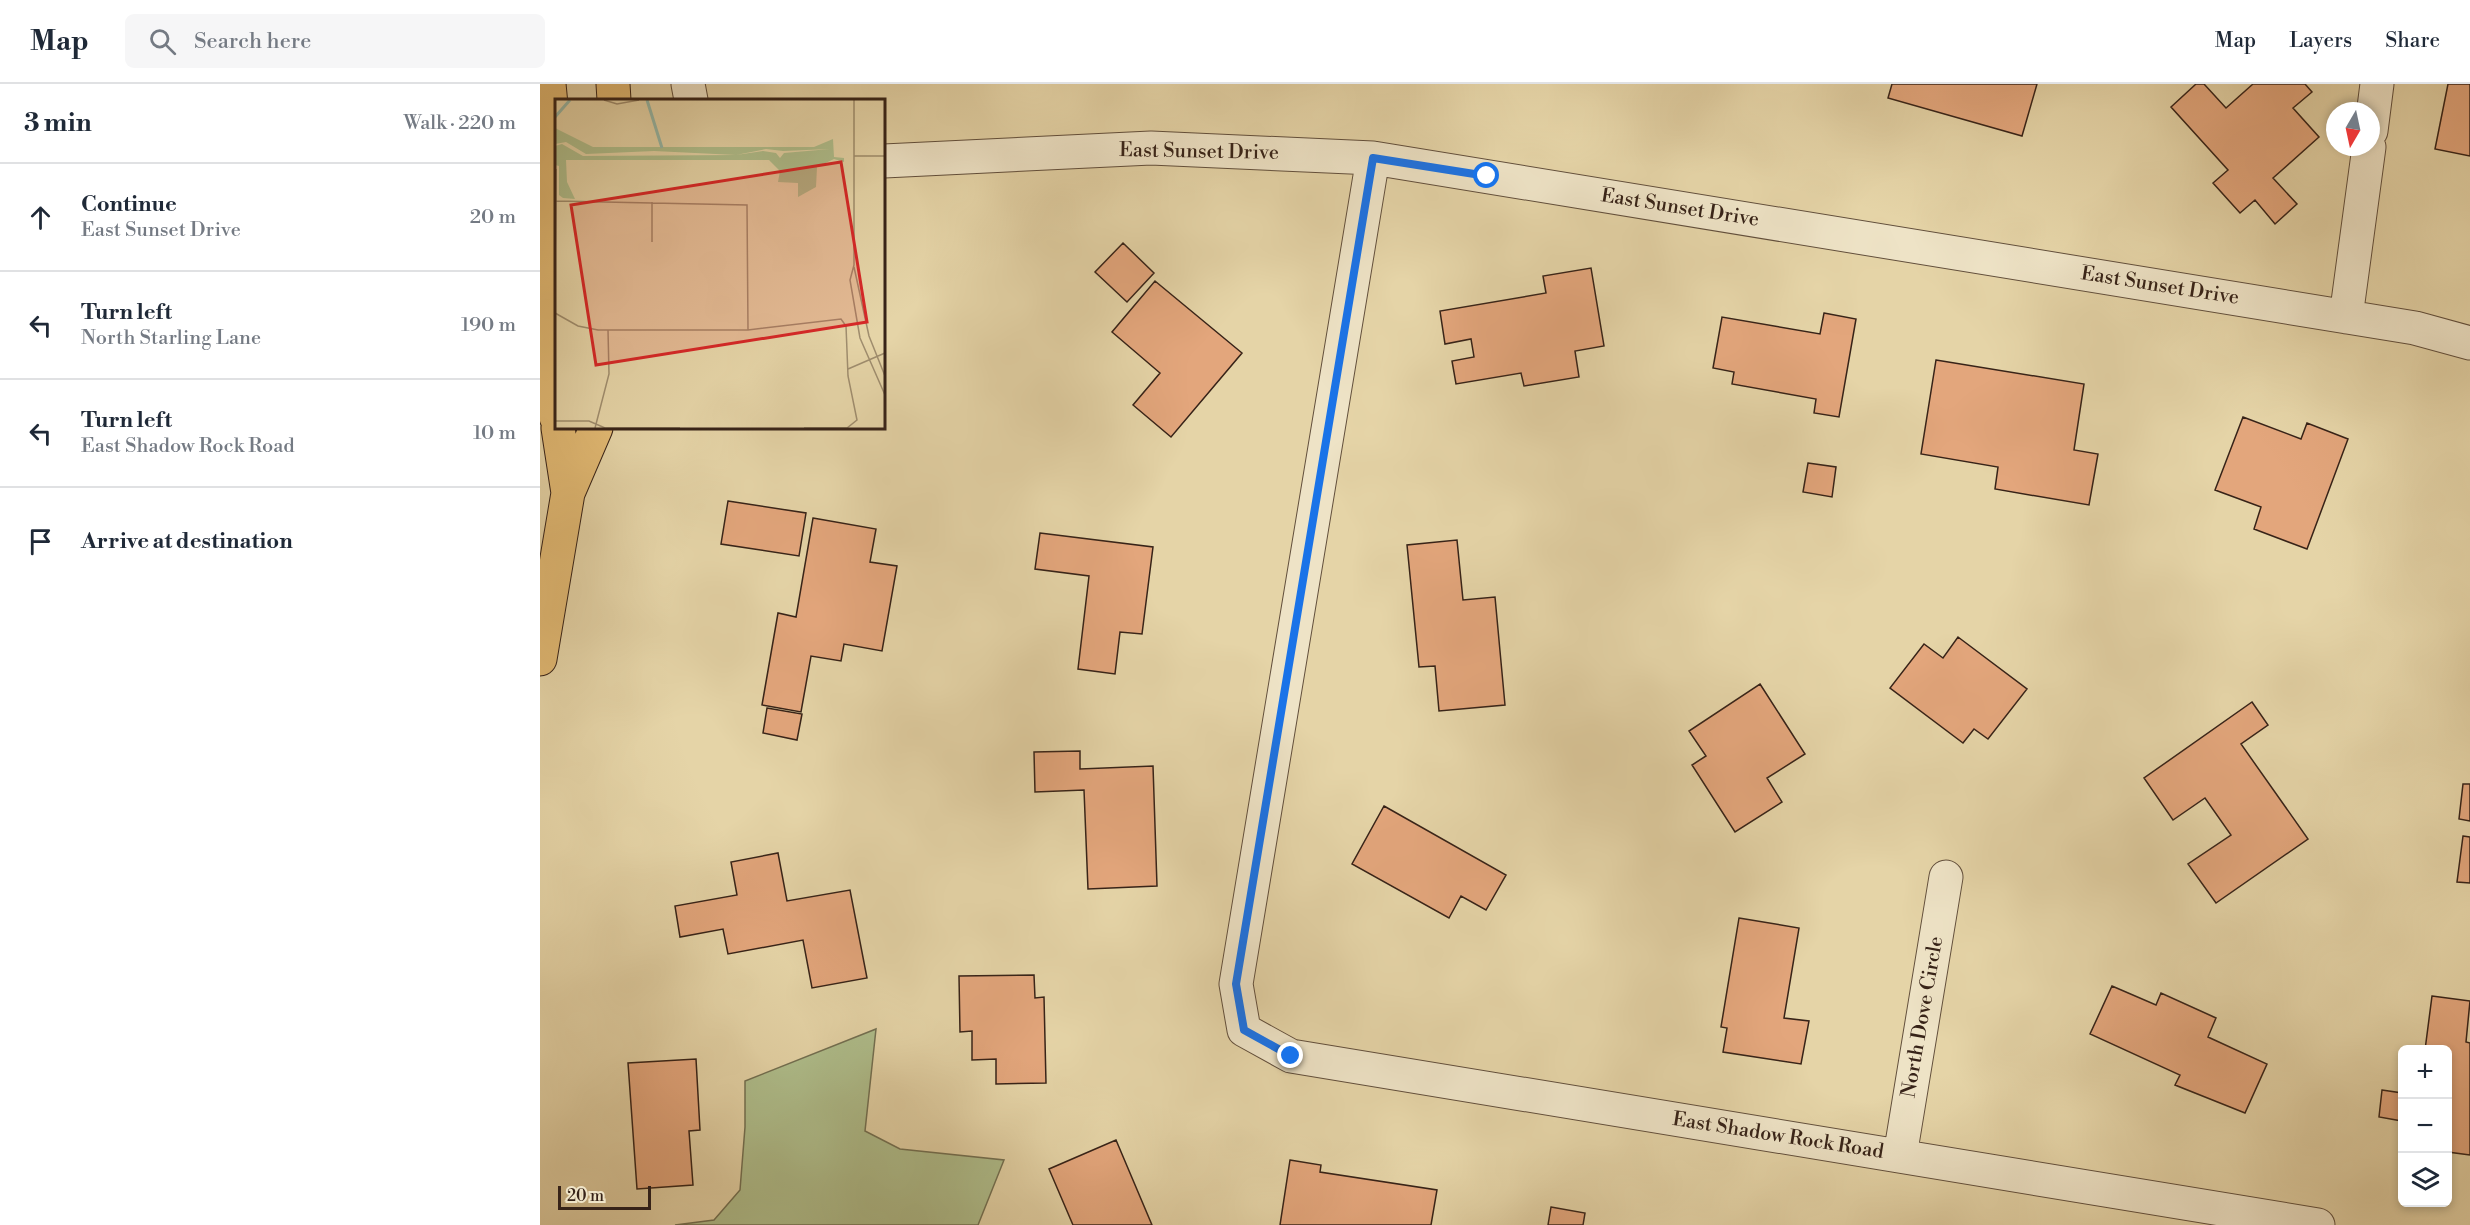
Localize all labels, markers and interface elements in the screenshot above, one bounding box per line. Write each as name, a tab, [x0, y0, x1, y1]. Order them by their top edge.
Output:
search box	[125, 14, 545, 68]
text: Map	[30, 24, 89, 59]
icon: search	[146, 25, 179, 58]
text: Search here	[194, 28, 311, 55]
text: Map	[2215, 28, 2256, 54]
text: Layers	[2289, 28, 2352, 54]
text: Share	[2385, 28, 2440, 54]
inset map	[555, 99, 885, 429]
north arrow	[2326, 102, 2380, 156]
text: 3 min	[24, 107, 92, 139]
text: Walk · 220 m	[403, 111, 516, 136]
street label: East Sunset Drive	[1119, 138, 1279, 166]
route start	[1473, 162, 1499, 188]
street label: East Sunset Drive	[1599, 183, 1761, 233]
text: Continue	[81, 191, 177, 218]
icon: ahead	[24, 201, 57, 234]
text: 20 m	[470, 205, 516, 230]
text: East Sunset Drive	[81, 218, 241, 243]
street label: East Sunset Drive	[2079, 261, 2241, 311]
text: Turn left	[81, 299, 172, 326]
icon: left	[24, 309, 57, 342]
text: 190 m	[461, 313, 516, 338]
text: North Starling Lane	[81, 326, 261, 351]
text: Turn left	[81, 407, 172, 434]
icon: left	[24, 417, 57, 450]
text: 10 m	[473, 421, 516, 446]
text: East Shadow Rock Road	[81, 434, 295, 459]
icon: arrive	[24, 525, 57, 558]
text: Arrive at destination	[81, 528, 293, 555]
street label: North Dove Circle	[1897, 934, 1949, 1100]
route end	[1277, 1042, 1303, 1068]
map controls	[2398, 1045, 2452, 1207]
button: +	[2398, 1045, 2452, 1099]
button: −	[2398, 1099, 2452, 1153]
street label: East Shadow Rock Road	[1671, 1107, 1886, 1165]
button: layers	[2398, 1153, 2452, 1207]
scale bar	[558, 1183, 651, 1210]
text: 20 m	[567, 1186, 604, 1206]

